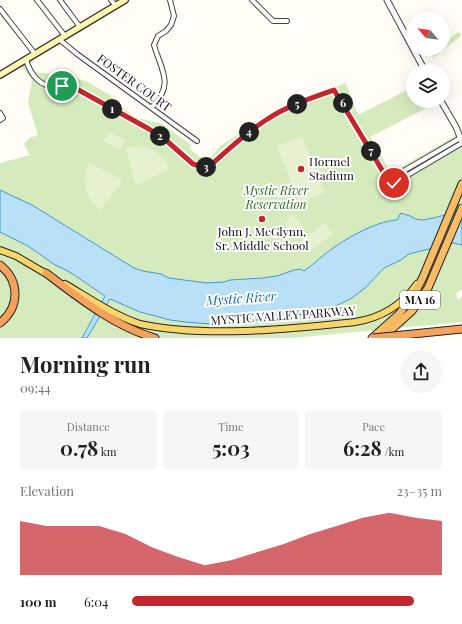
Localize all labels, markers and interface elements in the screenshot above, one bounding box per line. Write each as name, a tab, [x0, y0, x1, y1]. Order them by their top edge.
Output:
north arrow	[406, 12, 450, 56]
map controls	[406, 12, 450, 108]
street label: FOSTER COURT	[94, 50, 175, 115]
button: layers	[406, 64, 450, 108]
pin	[45, 69, 79, 103]
icon: arrive	[51, 75, 73, 97]
pin: 6	[333, 93, 353, 113]
pin: 5	[287, 94, 307, 114]
text: 6	[340, 95, 346, 110]
text: 5	[294, 96, 300, 111]
pin: 1	[102, 99, 122, 119]
text: 1	[110, 101, 114, 116]
pin: 4	[239, 122, 259, 142]
text: 4	[246, 124, 252, 139]
pin: 2	[150, 126, 170, 146]
text: 2	[157, 128, 163, 143]
pin: 7	[361, 141, 381, 161]
text: 7	[368, 143, 374, 158]
place label: Hormel Stadium	[309, 153, 354, 183]
pin: 3	[196, 157, 216, 177]
text: 3	[203, 159, 209, 174]
marker: Hormel Stadium	[296, 164, 306, 174]
pin	[377, 166, 411, 200]
icon: check	[383, 172, 405, 194]
park label: Mystic River Reservation	[243, 182, 309, 212]
marker: John J. McGlynn, Sr. Middle School	[257, 214, 267, 224]
place label: John J. McGlynn, Sr. Middle School	[215, 223, 309, 253]
water label: Mystic River	[204, 287, 277, 308]
road number: MA 16	[400, 291, 440, 309]
street label: MYSTIC VALLEY PARKWAY	[210, 302, 357, 328]
text: Morning run	[20, 349, 151, 379]
button: share	[400, 351, 442, 393]
text: 09:44	[20, 379, 51, 396]
text: Distance	[67, 419, 110, 434]
text: Time	[218, 419, 244, 434]
text: Pace	[362, 419, 385, 434]
text: 0.78	[60, 434, 98, 461]
text: 5:03	[212, 434, 250, 461]
text: 6:28	[343, 434, 382, 461]
text: km	[98, 444, 117, 459]
text: /km	[382, 444, 404, 459]
text: Elevation	[20, 482, 74, 499]
text: 23–35 m	[397, 482, 442, 499]
text: 100 m	[20, 593, 57, 610]
text: 6:04	[84, 593, 108, 610]

